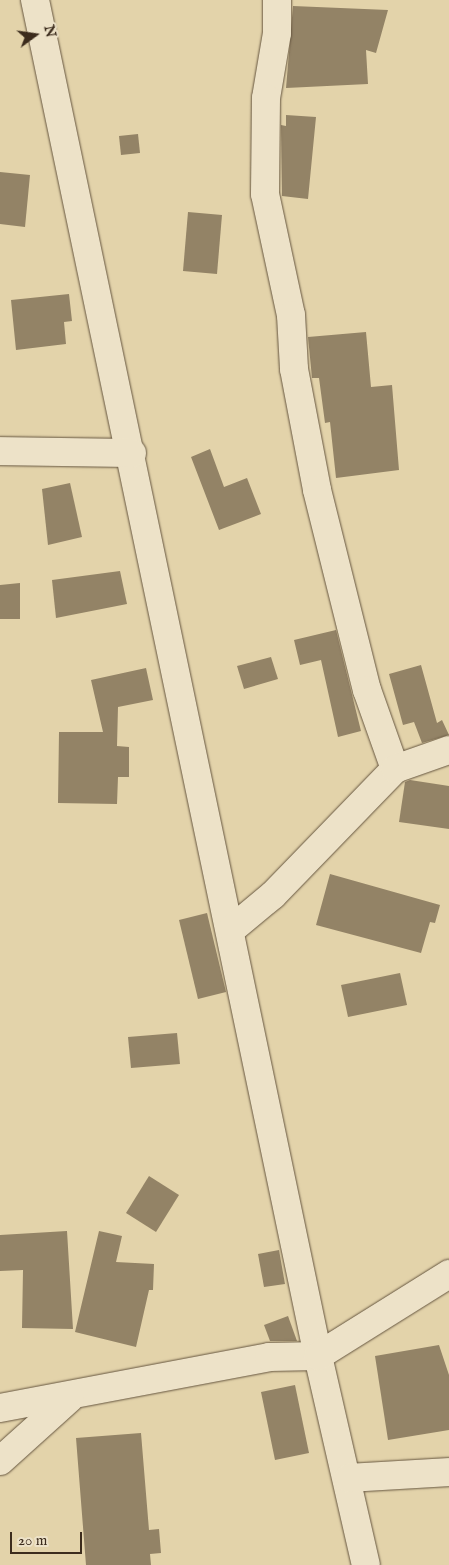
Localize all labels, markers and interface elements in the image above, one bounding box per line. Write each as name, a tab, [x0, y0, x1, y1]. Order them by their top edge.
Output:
north arrow	[10, 10, 60, 60]
text: N	[39, 23, 60, 39]
scale bar	[12, 1522, 85, 1554]
text: 20 m	[18, 1531, 47, 1550]

